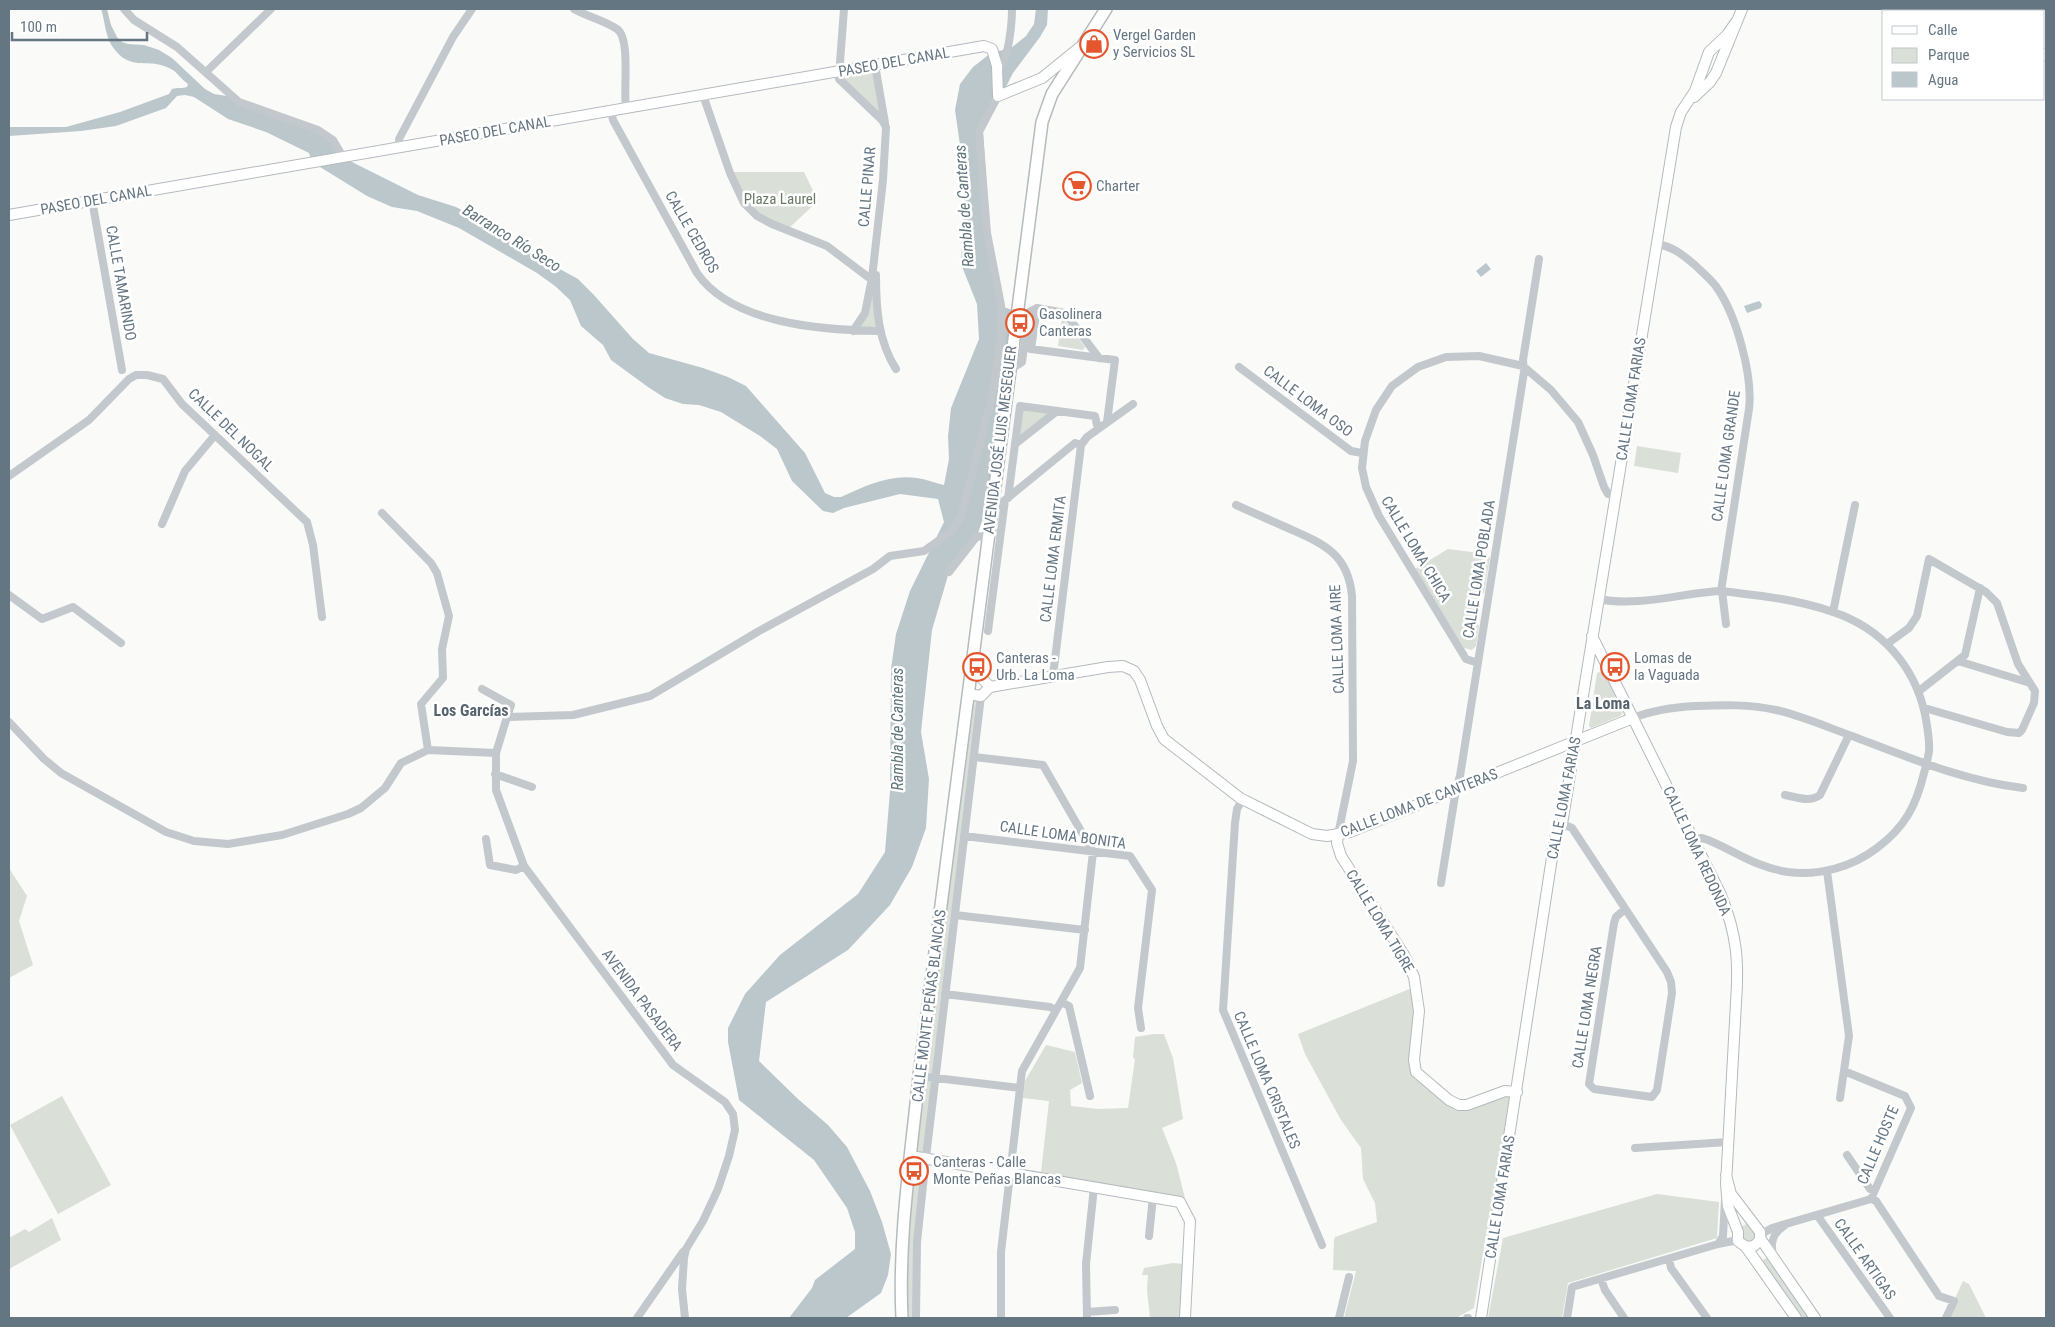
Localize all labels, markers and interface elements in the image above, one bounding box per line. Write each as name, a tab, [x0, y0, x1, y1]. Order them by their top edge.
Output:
scale bar	[12, 10, 148, 42]
legend	[1882, 10, 2045, 100]
text: 100 m	[20, 18, 57, 36]
text: Calle	[1928, 21, 1958, 39]
place label: Vergel Garden y Servicios SL	[1113, 26, 1196, 61]
shop icon: Vergel Garden y Servicios SL	[1079, 29, 1109, 59]
street label: PASEO DEL CANAL	[837, 43, 951, 81]
text: Parque	[1928, 46, 1970, 64]
text: Agua	[1928, 71, 1958, 89]
street label: PASEO DEL CANAL	[438, 112, 552, 150]
water label: Rambla de Canteras	[950, 144, 978, 268]
street label: CALLE PINAR	[855, 146, 879, 228]
supermarket icon: Charter	[1062, 171, 1092, 201]
place label: Charter	[1096, 177, 1140, 195]
street label: PASEO DEL CANAL	[39, 181, 153, 219]
street label: CALLE CEDROS	[661, 188, 723, 276]
park label: Plaza Laurel	[744, 190, 816, 208]
water label: Barranco Río Seco	[459, 200, 565, 276]
street label: CALLE TAMARINDO	[102, 224, 140, 342]
place label: Gasolinera Canteras	[1039, 305, 1102, 340]
bus stop icon: Gasolinera Canteras	[1005, 308, 1035, 338]
street label: CALLE LOMA FARIAS	[1612, 336, 1650, 462]
street label: AVENIDA JOSÉ LUIS MESEGUER	[980, 345, 1020, 535]
street label: CALLE LOMA OSO	[1260, 362, 1356, 440]
street label: CALLE DEL NOGAL	[185, 385, 277, 475]
street label: CALLE LOMA GRANDE	[1708, 389, 1744, 523]
street label: CALLE LOMA CHICA	[1377, 493, 1455, 605]
street label: CALLE LOMA ERMITA	[1036, 494, 1070, 623]
street label: CALLE LOMA POBLADA	[1459, 498, 1499, 640]
street label: CALLE LOMA AIRE	[1326, 584, 1348, 694]
place label: Canteras - Urb. La Loma	[996, 649, 1075, 684]
place label: Lomas de la Vaguada	[1634, 649, 1700, 684]
bus stop icon: Canteras - Urb. La Loma	[962, 652, 992, 682]
bus stop icon: Lomas de la Vaguada	[1600, 652, 1630, 682]
water label: Rambla de Canteras	[888, 668, 907, 790]
district label: La Loma	[1576, 694, 1630, 713]
district label: Los Garcías	[434, 701, 508, 720]
street label: CALLE LOMA FARIAS	[1543, 735, 1585, 861]
street label: CALLE LOMA DE CANTERAS	[1338, 765, 1500, 841]
street label: CALLE LOMA REDONDA	[1659, 783, 1735, 919]
street label: CALLE LOMA BONITA	[999, 817, 1128, 853]
street label: CALLE LOMA TIGRE	[1342, 866, 1418, 976]
street label: CALLE MONTE PEÑAS BLANCAS	[908, 908, 950, 1103]
street label: CALLE LOMA NEGRA	[1568, 944, 1606, 1070]
street label: AVENIDA PASADERA	[598, 946, 686, 1055]
street label: CALLE LOMA CRISTALES	[1230, 1008, 1304, 1152]
street label: CALLE HOSTE	[1853, 1103, 1903, 1187]
street label: CALLE LOMA FARIAS	[1481, 1134, 1519, 1260]
place label: Canteras - Calle Monte Peñas Blancas	[933, 1153, 1061, 1188]
bus stop icon: Canteras - Calle Monte Peñas Blancas	[899, 1156, 929, 1186]
street label: CALLE ARTIGAS	[1830, 1215, 1900, 1303]

